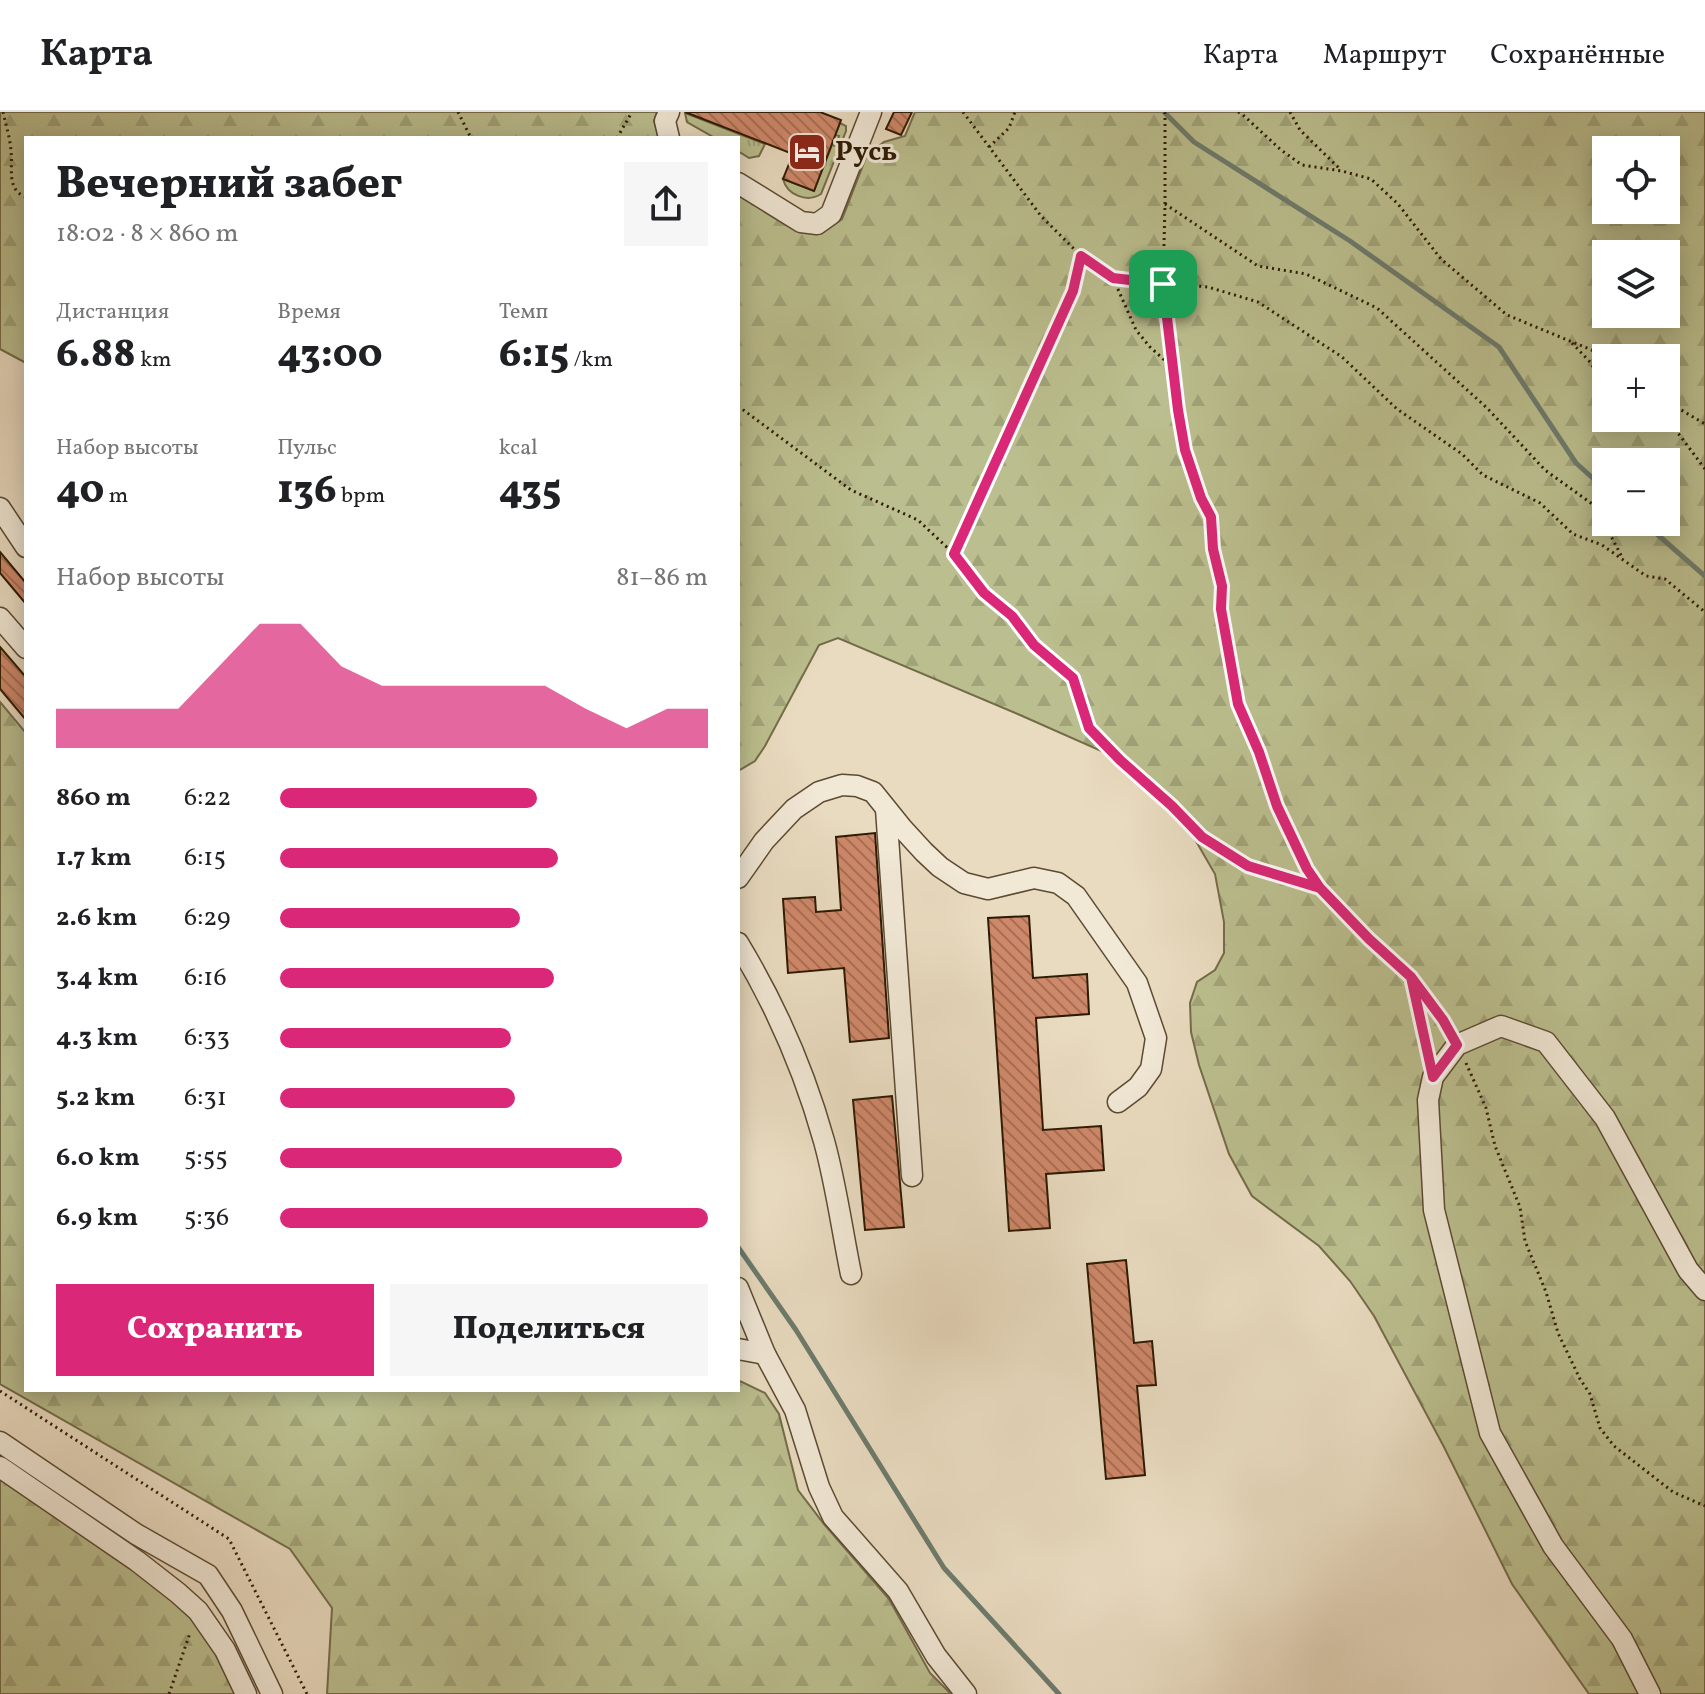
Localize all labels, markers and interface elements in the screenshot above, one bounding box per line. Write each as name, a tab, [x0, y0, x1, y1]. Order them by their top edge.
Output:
text: Карта	[40, 29, 153, 82]
text: Карта	[1203, 36, 1279, 75]
text: Маршрут	[1323, 36, 1446, 75]
text: Сохранённые	[1490, 36, 1665, 75]
hotel icon: Русь	[786, 131, 828, 173]
place label: Русь	[835, 133, 897, 172]
map controls	[1592, 136, 1680, 536]
button: locate	[1592, 136, 1680, 224]
text: Вечерний забег	[56, 155, 402, 216]
button: share	[624, 162, 708, 246]
text: 18:02 · 8 × 860 m	[56, 216, 239, 252]
button: layers	[1592, 240, 1680, 328]
pin	[1129, 250, 1197, 318]
icon: arrive	[1141, 262, 1185, 306]
text: Дистанция	[56, 297, 169, 328]
text: Время	[277, 297, 341, 328]
text: Темп	[499, 297, 548, 328]
text: 6.88	[56, 328, 136, 384]
text: 43:00	[277, 328, 383, 384]
text: 6:15	[499, 328, 569, 384]
button: +	[1592, 344, 1680, 432]
text: km	[136, 345, 172, 376]
text: /km	[569, 345, 613, 376]
text: Набор высоты	[56, 433, 199, 464]
text: Пульс	[277, 433, 337, 464]
text: kcal	[499, 433, 538, 464]
button: −	[1592, 448, 1680, 536]
text: 40	[56, 464, 104, 520]
text: 136	[277, 464, 337, 520]
text: 435	[499, 464, 561, 520]
text: m	[104, 481, 128, 512]
text: bpm	[337, 481, 385, 512]
text: Набор высоты	[56, 560, 224, 596]
text: 81–86 m	[616, 560, 708, 596]
text: 860 m	[56, 780, 131, 816]
text: 6:22	[184, 780, 231, 816]
text: 1.7 km	[56, 840, 132, 876]
text: 6:15	[184, 840, 226, 876]
text: 2.6 km	[56, 900, 137, 936]
text: 6:29	[184, 900, 231, 936]
text: 3.4 km	[56, 960, 139, 996]
text: 6:16	[184, 960, 227, 996]
text: 4.3 km	[56, 1020, 138, 1056]
text: 6:33	[184, 1020, 230, 1056]
text: 5.2 km	[56, 1080, 136, 1116]
text: 6:31	[184, 1080, 227, 1116]
text: 6.0 km	[56, 1140, 140, 1176]
text: 5:55	[184, 1140, 228, 1176]
text: 6.9 km	[56, 1200, 138, 1236]
text: 5:36	[184, 1200, 229, 1236]
button: Сохранить	[56, 1284, 374, 1376]
button: Поделиться	[390, 1284, 708, 1376]

